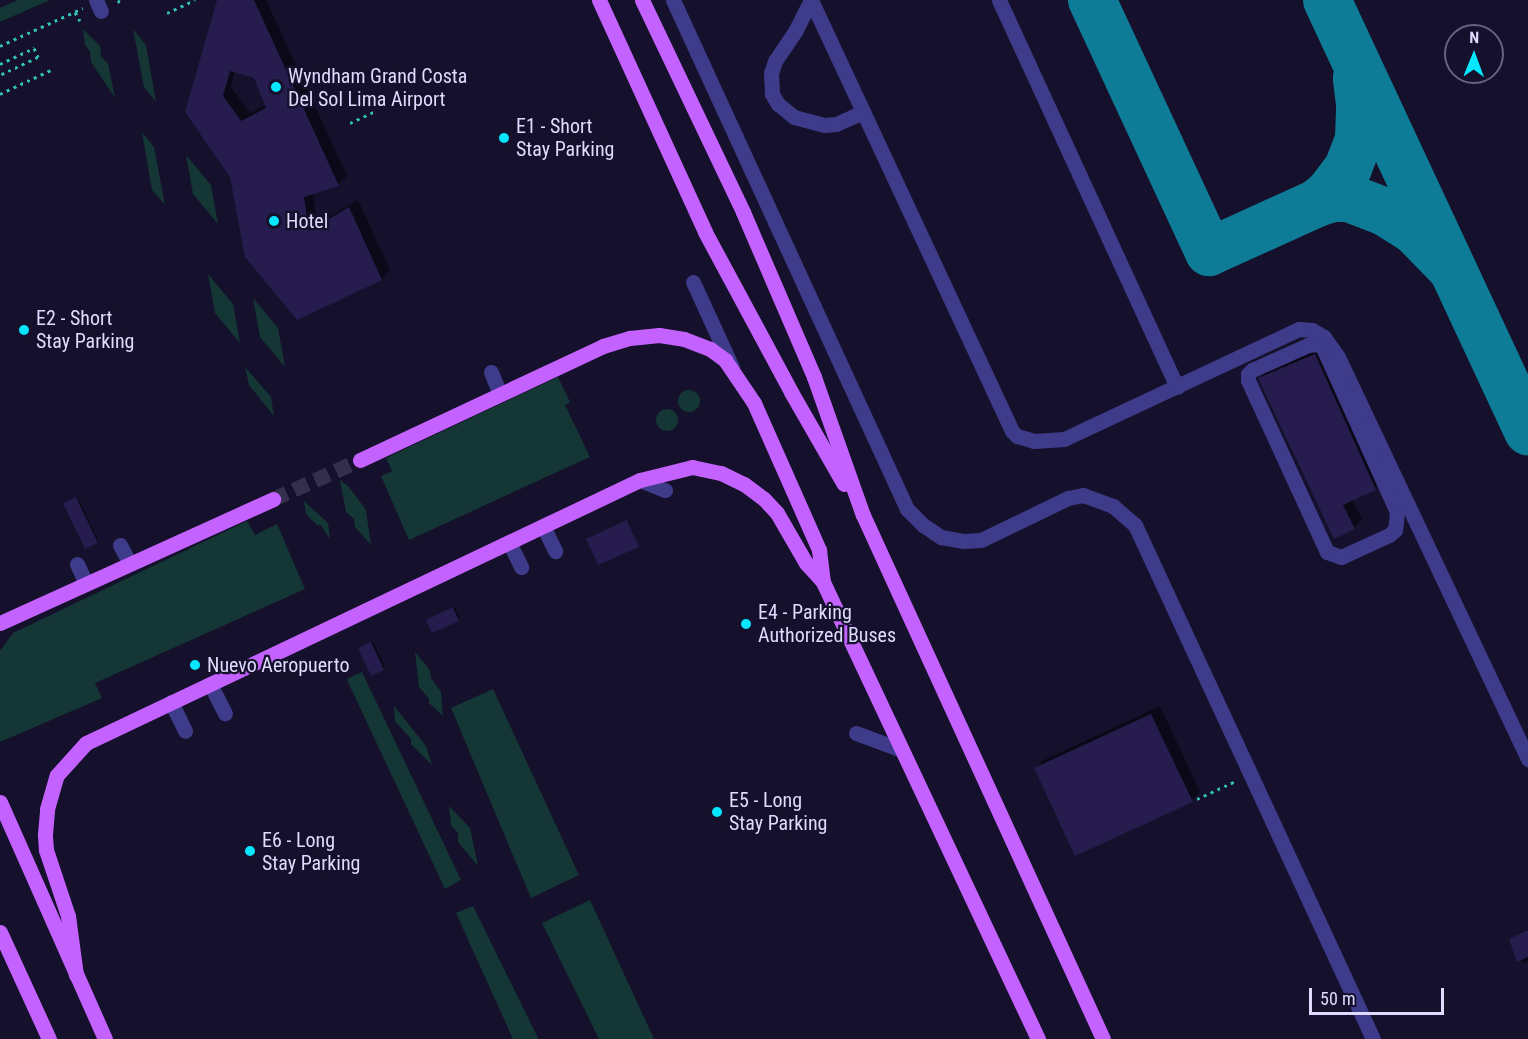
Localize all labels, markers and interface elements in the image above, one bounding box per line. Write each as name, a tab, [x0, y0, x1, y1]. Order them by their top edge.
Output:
north arrow	[1444, 24, 1504, 84]
text: N	[1469, 28, 1479, 47]
place label: Wyndham Grand Costa Del Sol Lima Airport	[288, 64, 467, 111]
marker: Wyndham Grand Costa Del Sol Lima Airport	[269, 80, 283, 94]
place label: E1 - Short Stay Parking	[516, 114, 614, 161]
marker: E1 - Short Stay Parking	[497, 131, 511, 145]
place label: Hotel	[286, 209, 328, 233]
marker: Hotel	[267, 214, 281, 228]
place label: E2 - Short Stay Parking	[36, 306, 134, 353]
marker: E2 - Short Stay Parking	[17, 323, 31, 337]
place label: E4 - Parking Authorized Buses	[758, 600, 896, 647]
marker: E4 - Parking Authorized Buses	[739, 617, 753, 631]
place label: Nuevo Aeropuerto	[207, 653, 349, 677]
marker: Nuevo Aeropuerto	[188, 658, 202, 672]
place label: E5 - Long Stay Parking	[729, 789, 827, 836]
marker: E5 - Long Stay Parking	[710, 805, 724, 819]
place label: E6 - Long Stay Parking	[262, 828, 360, 875]
marker: E6 - Long Stay Parking	[243, 844, 257, 858]
scale bar	[1312, 976, 1447, 1014]
text: 50 m	[1320, 988, 1355, 1009]

